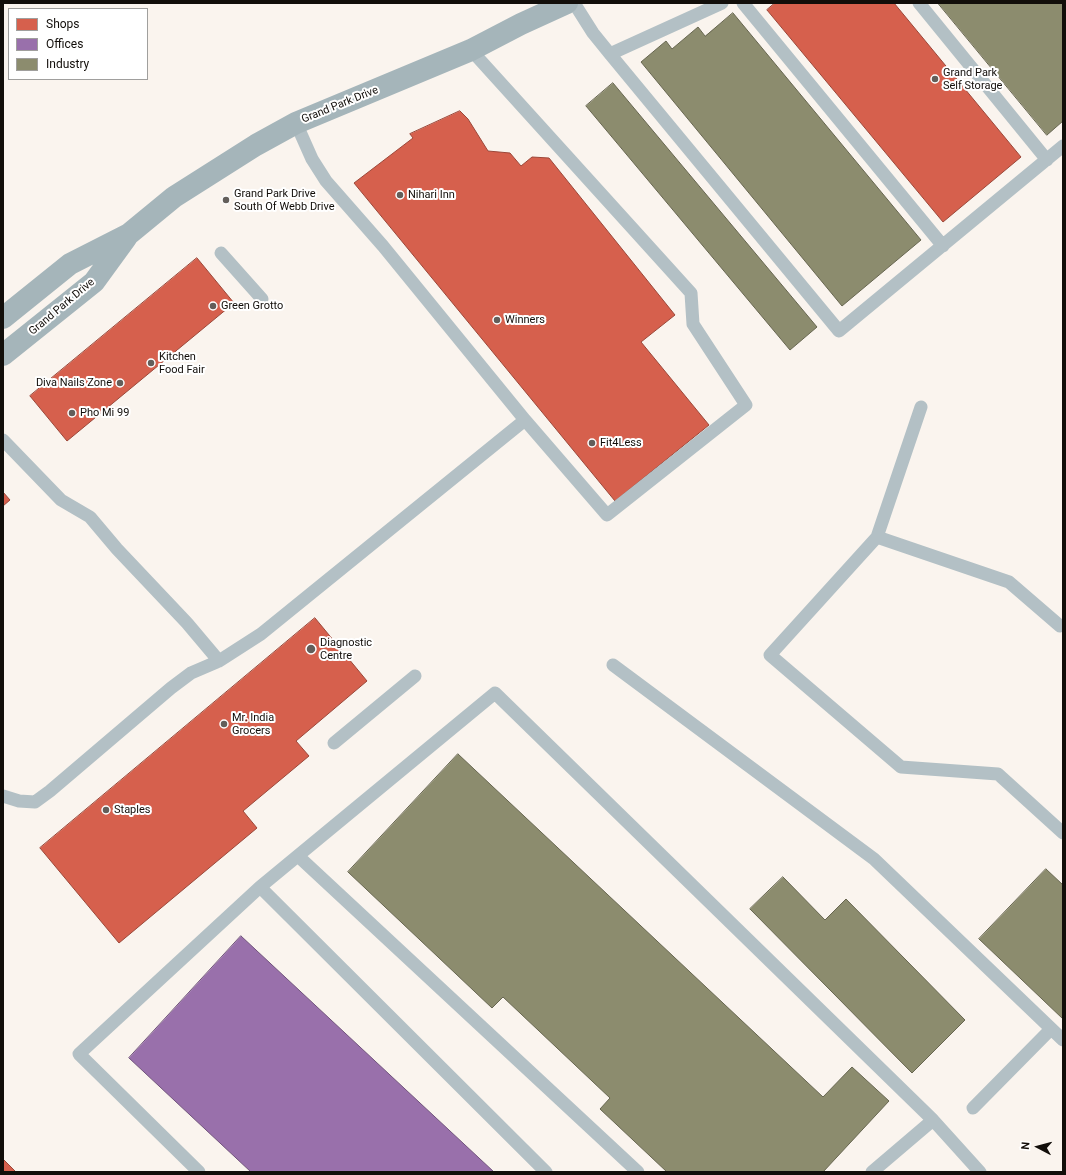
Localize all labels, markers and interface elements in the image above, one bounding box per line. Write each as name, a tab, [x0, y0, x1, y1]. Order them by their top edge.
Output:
legend	[8, 8, 148, 80]
text: Shops	[46, 17, 80, 31]
text: Offices	[46, 37, 83, 51]
text: Industry	[46, 57, 89, 71]
place label: Grand Park Self Storage	[943, 66, 1002, 92]
marker: Grand Park Self Storage	[930, 74, 940, 84]
street label: Grand Park Drive	[300, 84, 380, 126]
place label: Grand Park Drive South Of Webb Drive	[234, 187, 335, 213]
place label: Nihari Inn	[408, 188, 455, 202]
marker: Nihari Inn	[395, 190, 405, 200]
marker: Grand Park Drive South Of Webb Drive	[221, 195, 231, 205]
street label: Grand Park Drive	[27, 276, 97, 338]
place label: Green Grotto	[221, 299, 283, 313]
marker: Green Grotto	[208, 301, 218, 311]
place label: Winners	[505, 313, 545, 327]
marker: Winners	[492, 315, 502, 325]
place label: Kitchen Food Fair	[159, 350, 205, 376]
marker: Kitchen Food Fair	[146, 358, 156, 368]
place label: Diva Nails Zone	[36, 376, 112, 390]
marker: Diva Nails Zone	[115, 378, 125, 388]
place label: Pho Mi 99	[80, 406, 129, 420]
marker: Pho Mi 99	[67, 408, 77, 418]
place label: Fit4Less	[600, 436, 642, 450]
marker: Fit4Less	[587, 438, 597, 448]
place label: Diagnostic Centre	[320, 636, 372, 662]
marker: Diagnostic Centre	[305, 643, 317, 655]
place label: Mr. India Grocers	[232, 711, 274, 737]
marker: Mr. India Grocers	[219, 719, 229, 729]
place label: Staples	[114, 803, 150, 817]
marker: Staples	[101, 805, 111, 815]
north arrow	[1018, 1127, 1058, 1167]
text: N	[1019, 1141, 1032, 1150]

